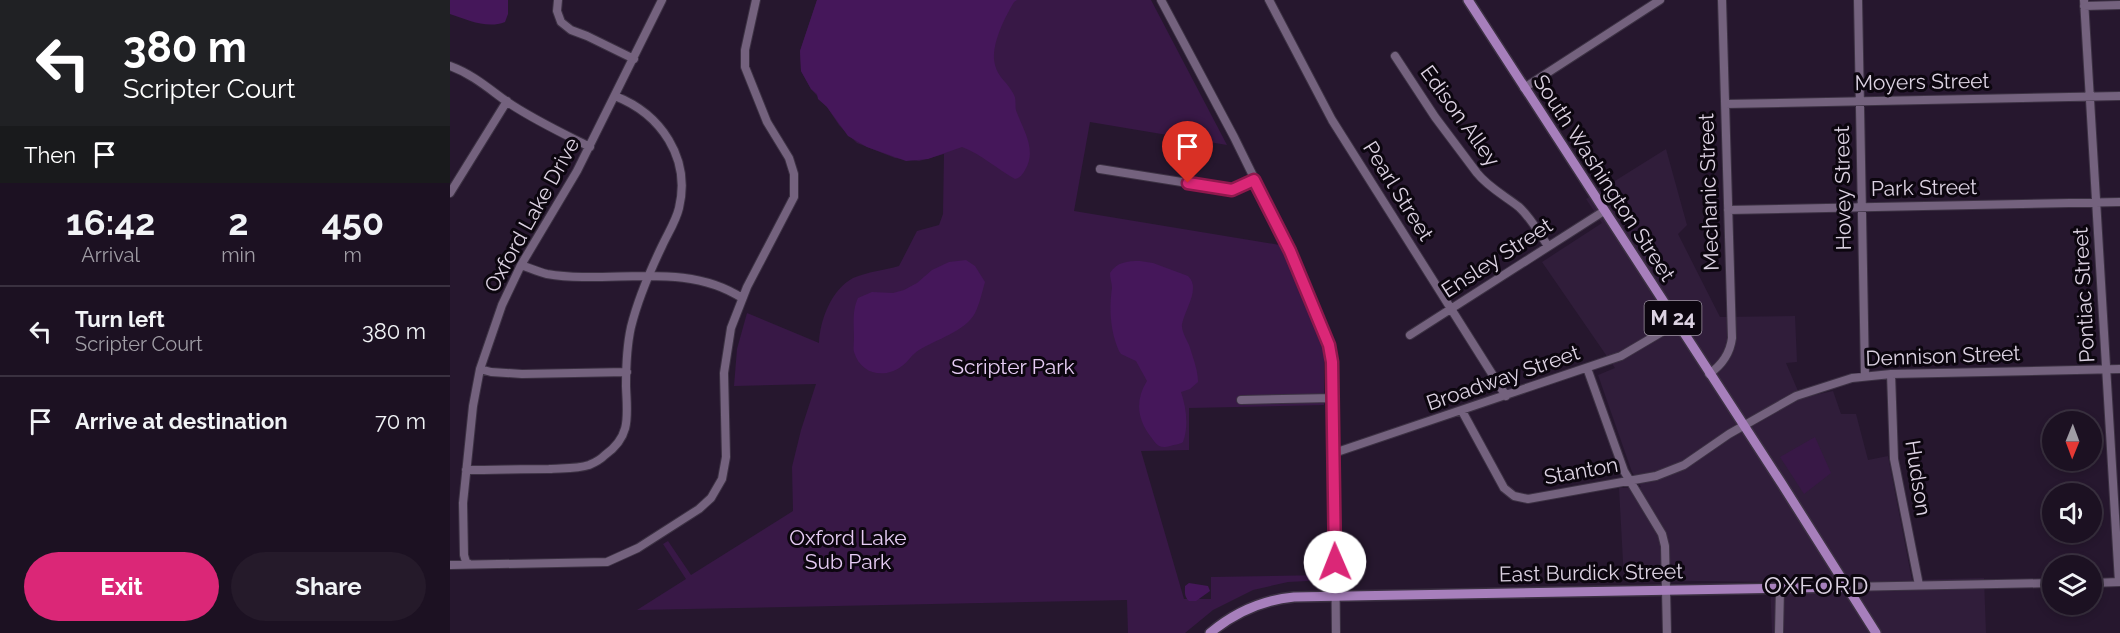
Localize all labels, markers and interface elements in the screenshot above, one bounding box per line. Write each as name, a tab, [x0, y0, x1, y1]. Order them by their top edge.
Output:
text: 380 m	[123, 23, 247, 72]
icon: left	[24, 24, 102, 102]
street label: Edison Alley	[1415, 60, 1505, 171]
street label: Moyers Street	[1854, 68, 1990, 95]
street label: South Washington Street	[1528, 70, 1681, 286]
text: Scripter Court	[123, 73, 296, 104]
street label: Mechanic Street	[1693, 113, 1724, 271]
pin	[1162, 121, 1213, 183]
street label: Hovey Street	[1829, 125, 1856, 251]
icon: arrive	[1171, 130, 1204, 163]
street label: Oxford Lake Drive	[479, 133, 584, 296]
street label: Pearl Street	[1358, 136, 1439, 245]
icon: arrive	[88, 138, 121, 171]
text: Then	[24, 142, 76, 168]
street label: Park Street	[1871, 174, 1977, 201]
text: 16:42	[66, 201, 155, 243]
text: 2	[228, 201, 249, 243]
text: 450	[321, 201, 384, 243]
street label: Ensley Street	[1437, 212, 1557, 303]
street label: Pontiac Street	[2067, 227, 2100, 363]
text: Arrival	[81, 243, 140, 267]
text: min	[221, 243, 256, 267]
text: m	[344, 243, 362, 267]
road number: M 24	[1644, 301, 1702, 335]
text: Turn left	[75, 306, 165, 332]
icon: left	[24, 315, 57, 348]
text: 380 m	[362, 318, 426, 344]
text: Scripter Court	[75, 332, 203, 356]
street label: Broadway Street	[1423, 340, 1583, 415]
street label: Dennison Street	[1865, 340, 2021, 371]
park label: Scripter Park	[951, 354, 1075, 379]
icon: arrive	[24, 405, 57, 438]
text: Arrive at destination	[75, 408, 288, 434]
text: 70 m	[375, 408, 426, 434]
north arrow	[2042, 411, 2102, 471]
map controls	[2042, 411, 2102, 615]
street label: Hudson	[1900, 438, 1937, 517]
street label: Stanton	[1542, 452, 1620, 489]
button: sound	[2042, 483, 2102, 543]
park label: Oxford Lake Sub Park	[789, 525, 907, 574]
position arrow	[1303, 530, 1367, 594]
button: Exit	[24, 552, 219, 621]
button: Share	[231, 552, 426, 621]
button: layers	[2042, 555, 2102, 615]
street label: East Burdick Street	[1499, 558, 1683, 587]
district label: OXFORD	[1764, 571, 1870, 600]

